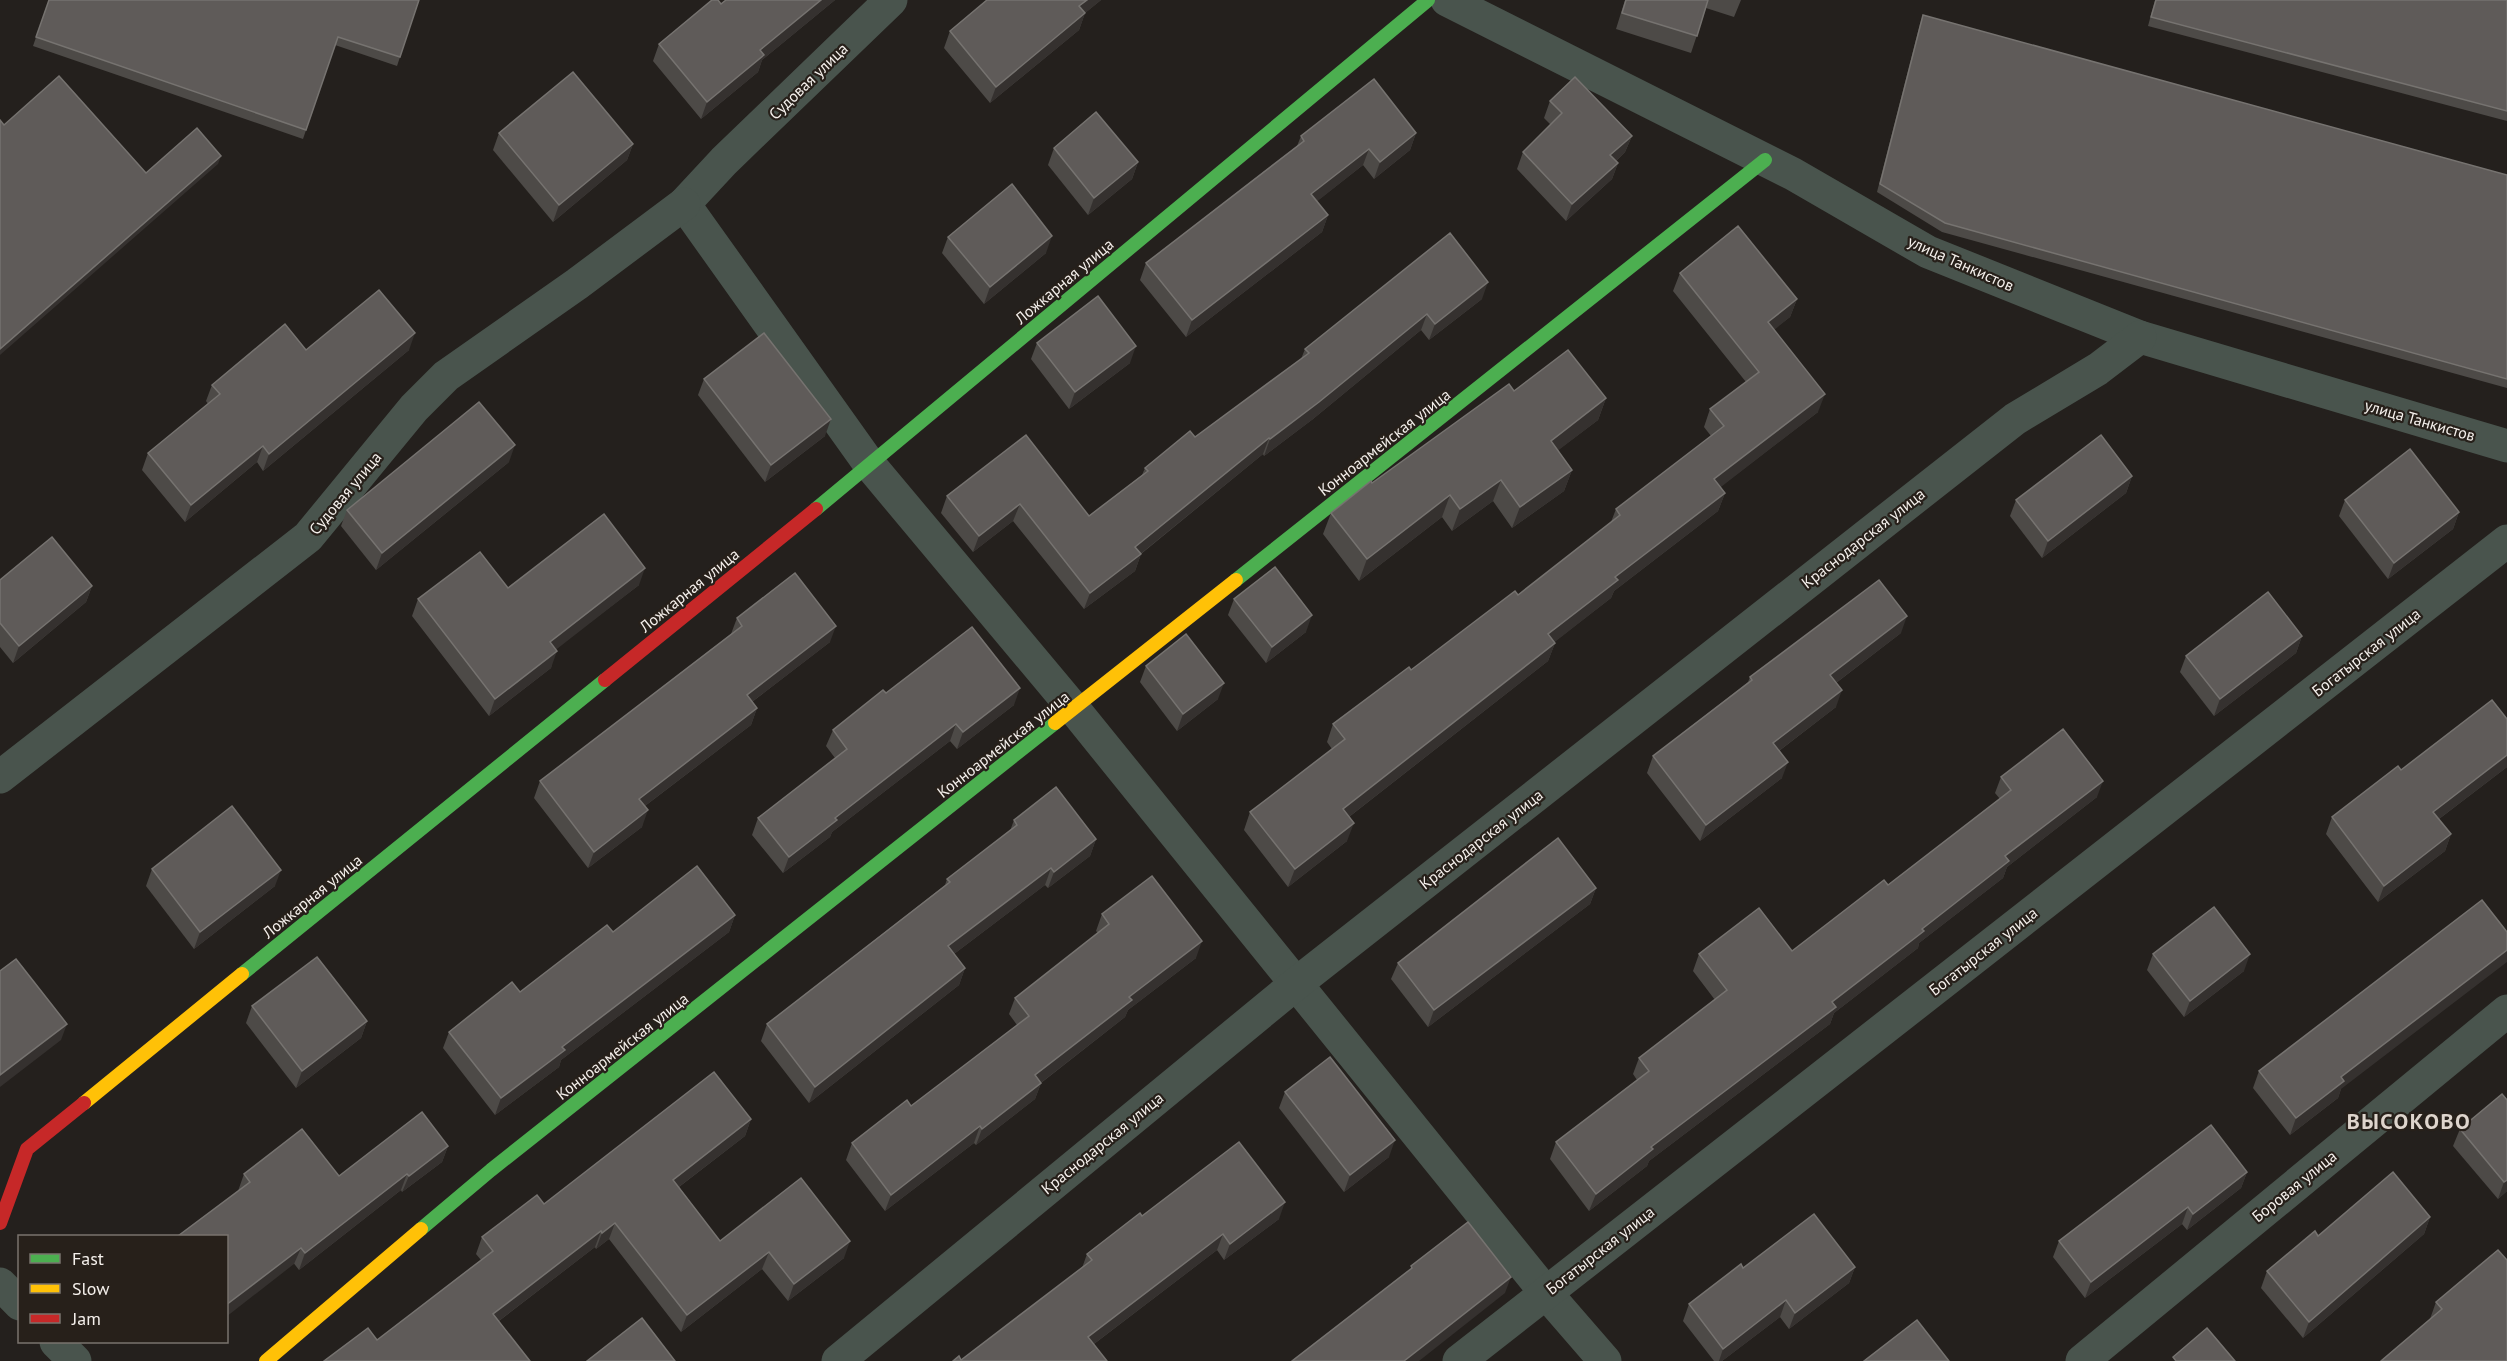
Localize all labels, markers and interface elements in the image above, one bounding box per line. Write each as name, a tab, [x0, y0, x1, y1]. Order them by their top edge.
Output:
street label: Судовая улица	[764, 38, 852, 124]
street label: улица Танкистов	[1905, 231, 2017, 295]
street label: Ложкарная улица	[1010, 234, 1117, 329]
street label: Конноармейская улица	[1314, 384, 1454, 500]
street label: улица Танкистов	[2362, 395, 2478, 445]
street label: Судовая улица	[305, 447, 385, 539]
street label: Краснодарская улица	[1797, 484, 1929, 592]
street label: Ложкарная улица	[634, 544, 743, 637]
street label: Богатырская улица	[2308, 603, 2424, 701]
street label: Конноармейская улица	[933, 686, 1073, 802]
street label: Краснодарская улица	[1415, 785, 1547, 893]
street label: Ложкарная улица	[257, 850, 366, 943]
street label: Богатырская улица	[1925, 902, 2041, 1000]
street label: Конноармейская улица	[552, 988, 692, 1104]
street label: Краснодарская улица	[1037, 1088, 1167, 1198]
district label: ВЫСОКОВО	[2347, 1107, 2471, 1135]
street label: Боровая улица	[2248, 1146, 2340, 1226]
street label: Богатырская улица	[1542, 1201, 1658, 1299]
legend	[18, 1235, 228, 1343]
text: Fast	[72, 1247, 104, 1270]
text: Slow	[72, 1277, 110, 1300]
text: Jam	[71, 1307, 101, 1330]

